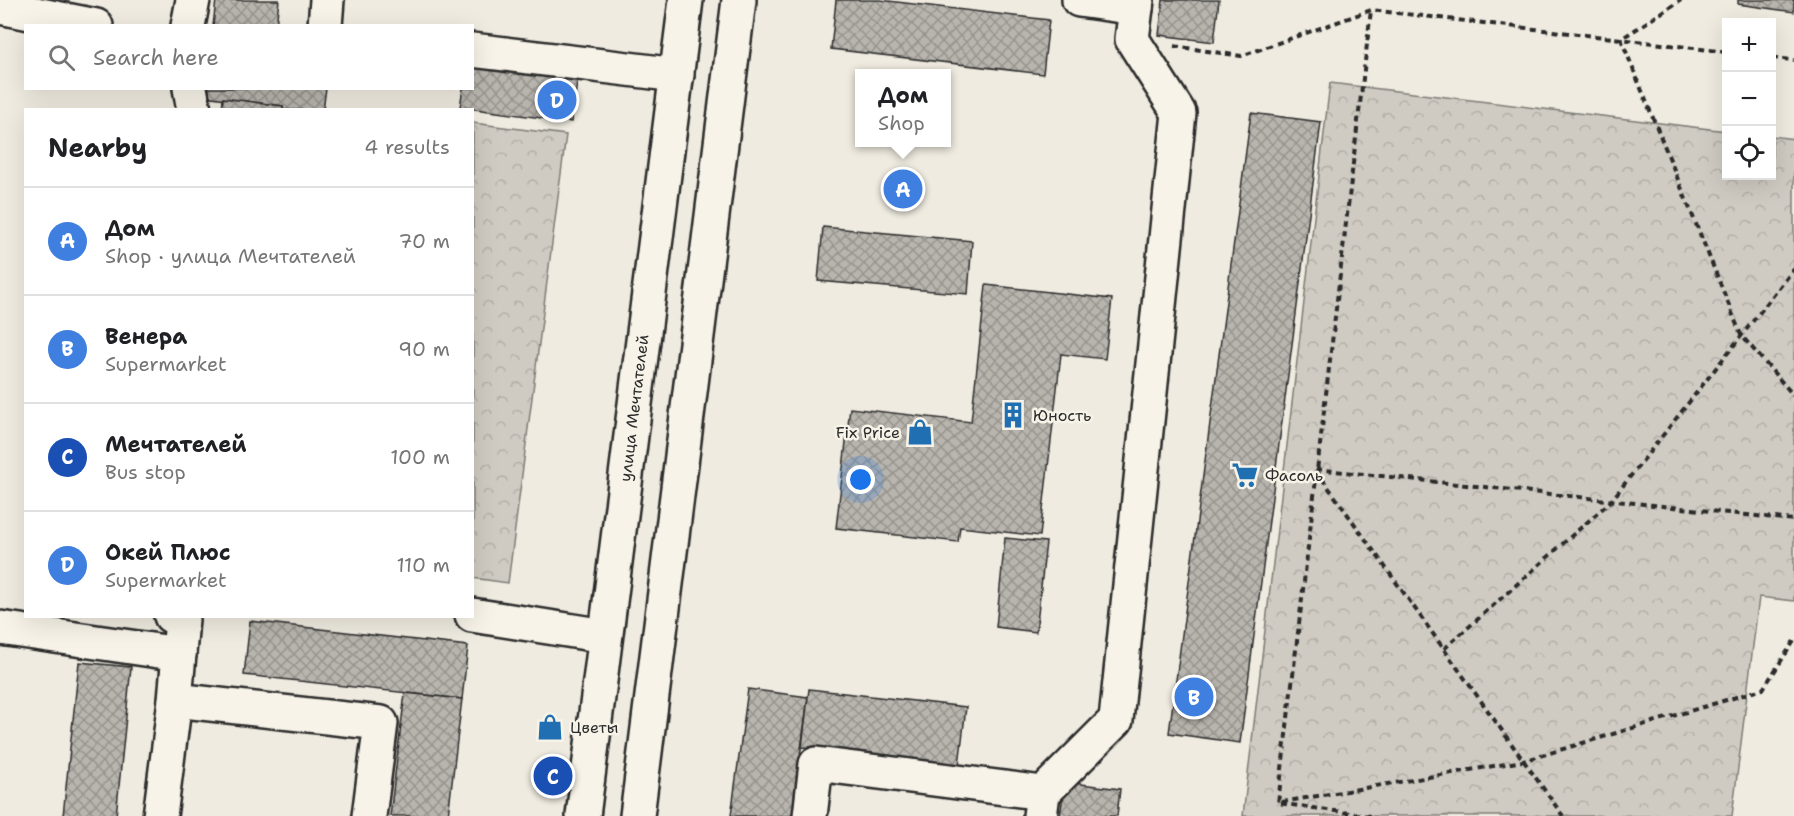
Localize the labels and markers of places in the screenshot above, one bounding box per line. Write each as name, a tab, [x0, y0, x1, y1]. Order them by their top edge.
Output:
pin: D	[538, 78, 576, 122]
pin: A	[884, 166, 922, 212]
building icon: Юность	[998, 400, 1028, 430]
place label: Юность	[1033, 405, 1091, 426]
shop icon: Fix Price	[905, 417, 935, 447]
place label: Fix Price	[836, 422, 900, 443]
supermarket icon: Фасоль	[1230, 460, 1260, 490]
place label: Фасоль	[1265, 465, 1323, 486]
pin: B	[1174, 674, 1214, 720]
shop icon: Цветы	[535, 712, 565, 742]
place label: Цветы	[570, 717, 618, 738]
pin: C	[534, 754, 572, 798]

